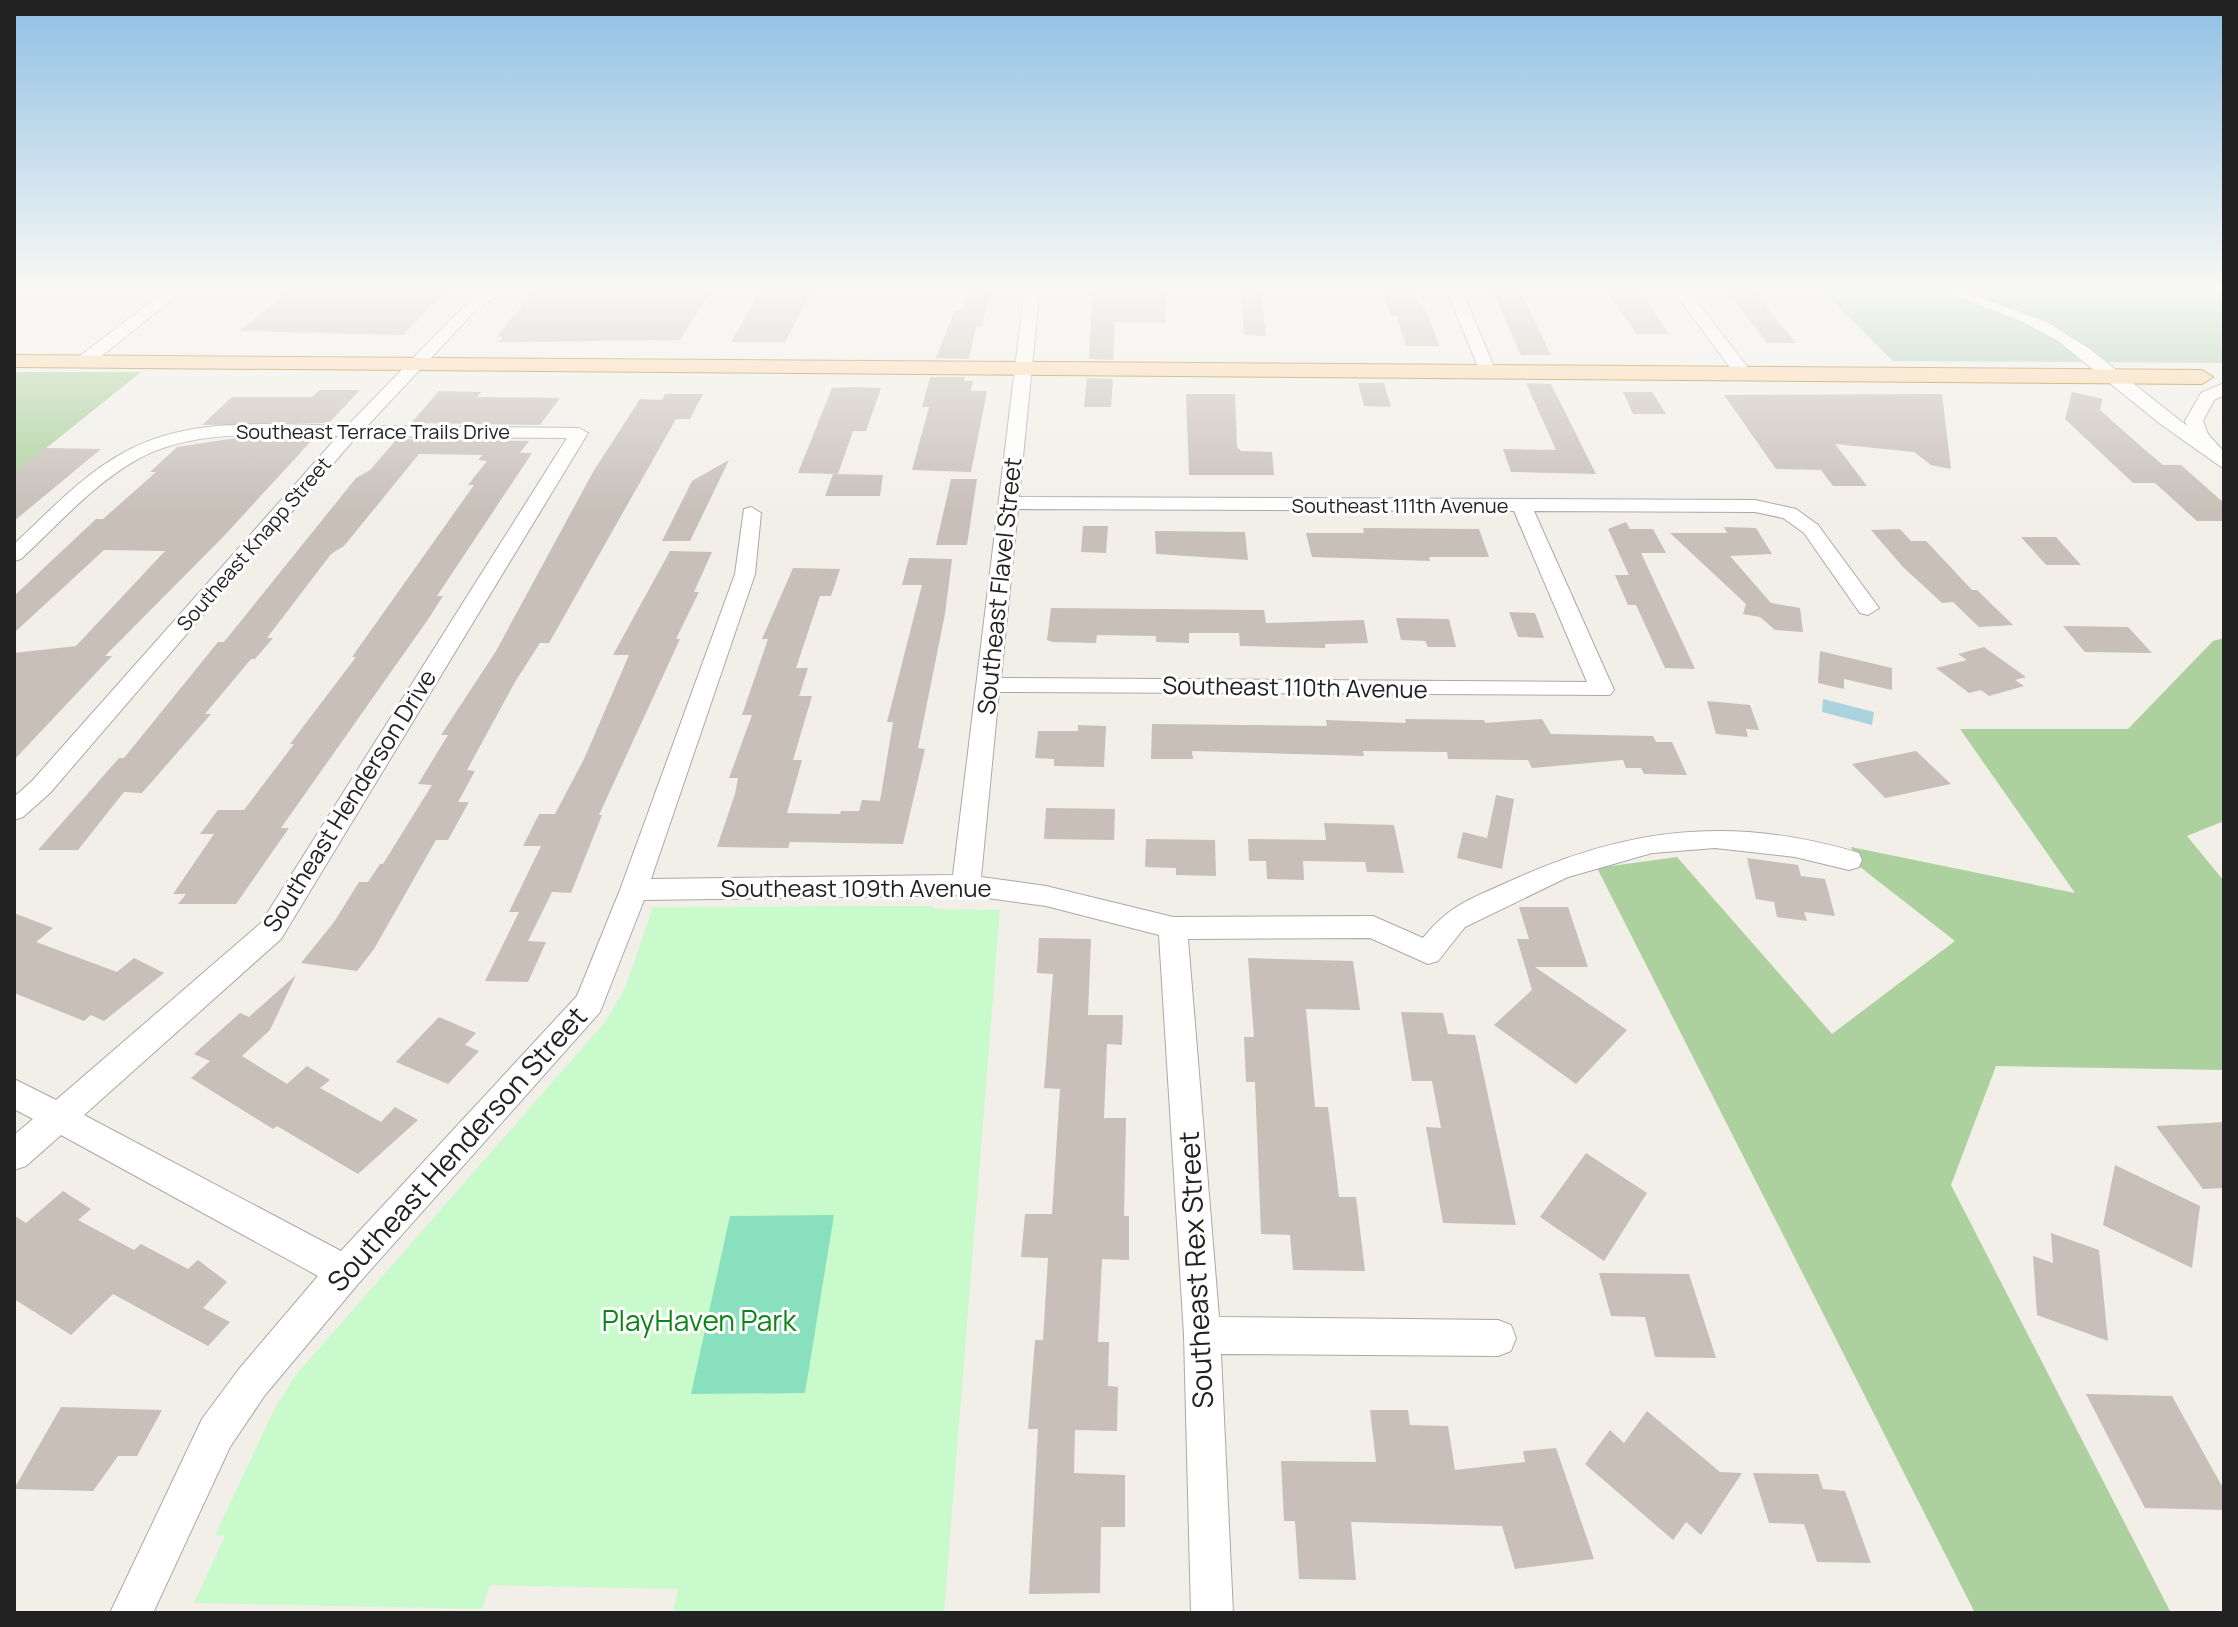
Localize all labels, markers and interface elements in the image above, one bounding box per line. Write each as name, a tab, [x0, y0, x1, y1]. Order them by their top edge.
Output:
street label: Southeast Terrace Trails Drive	[236, 418, 510, 445]
street label: Southeast Knapp Street	[171, 451, 337, 636]
street label: Southeast Flavel Street	[969, 456, 1028, 716]
street label: Southeast 111th Avenue	[1292, 492, 1508, 519]
street label: Southeast Henderson Drive	[254, 663, 443, 938]
street label: Southeast 110th Avenue	[1162, 668, 1428, 705]
street label: Southeast 109th Avenue	[721, 871, 991, 904]
street label: Southeast Henderson Street	[318, 998, 595, 1299]
street label: Southeast Rex Street	[1169, 1130, 1221, 1410]
park label: PlayHaven Park	[602, 1301, 797, 1339]

